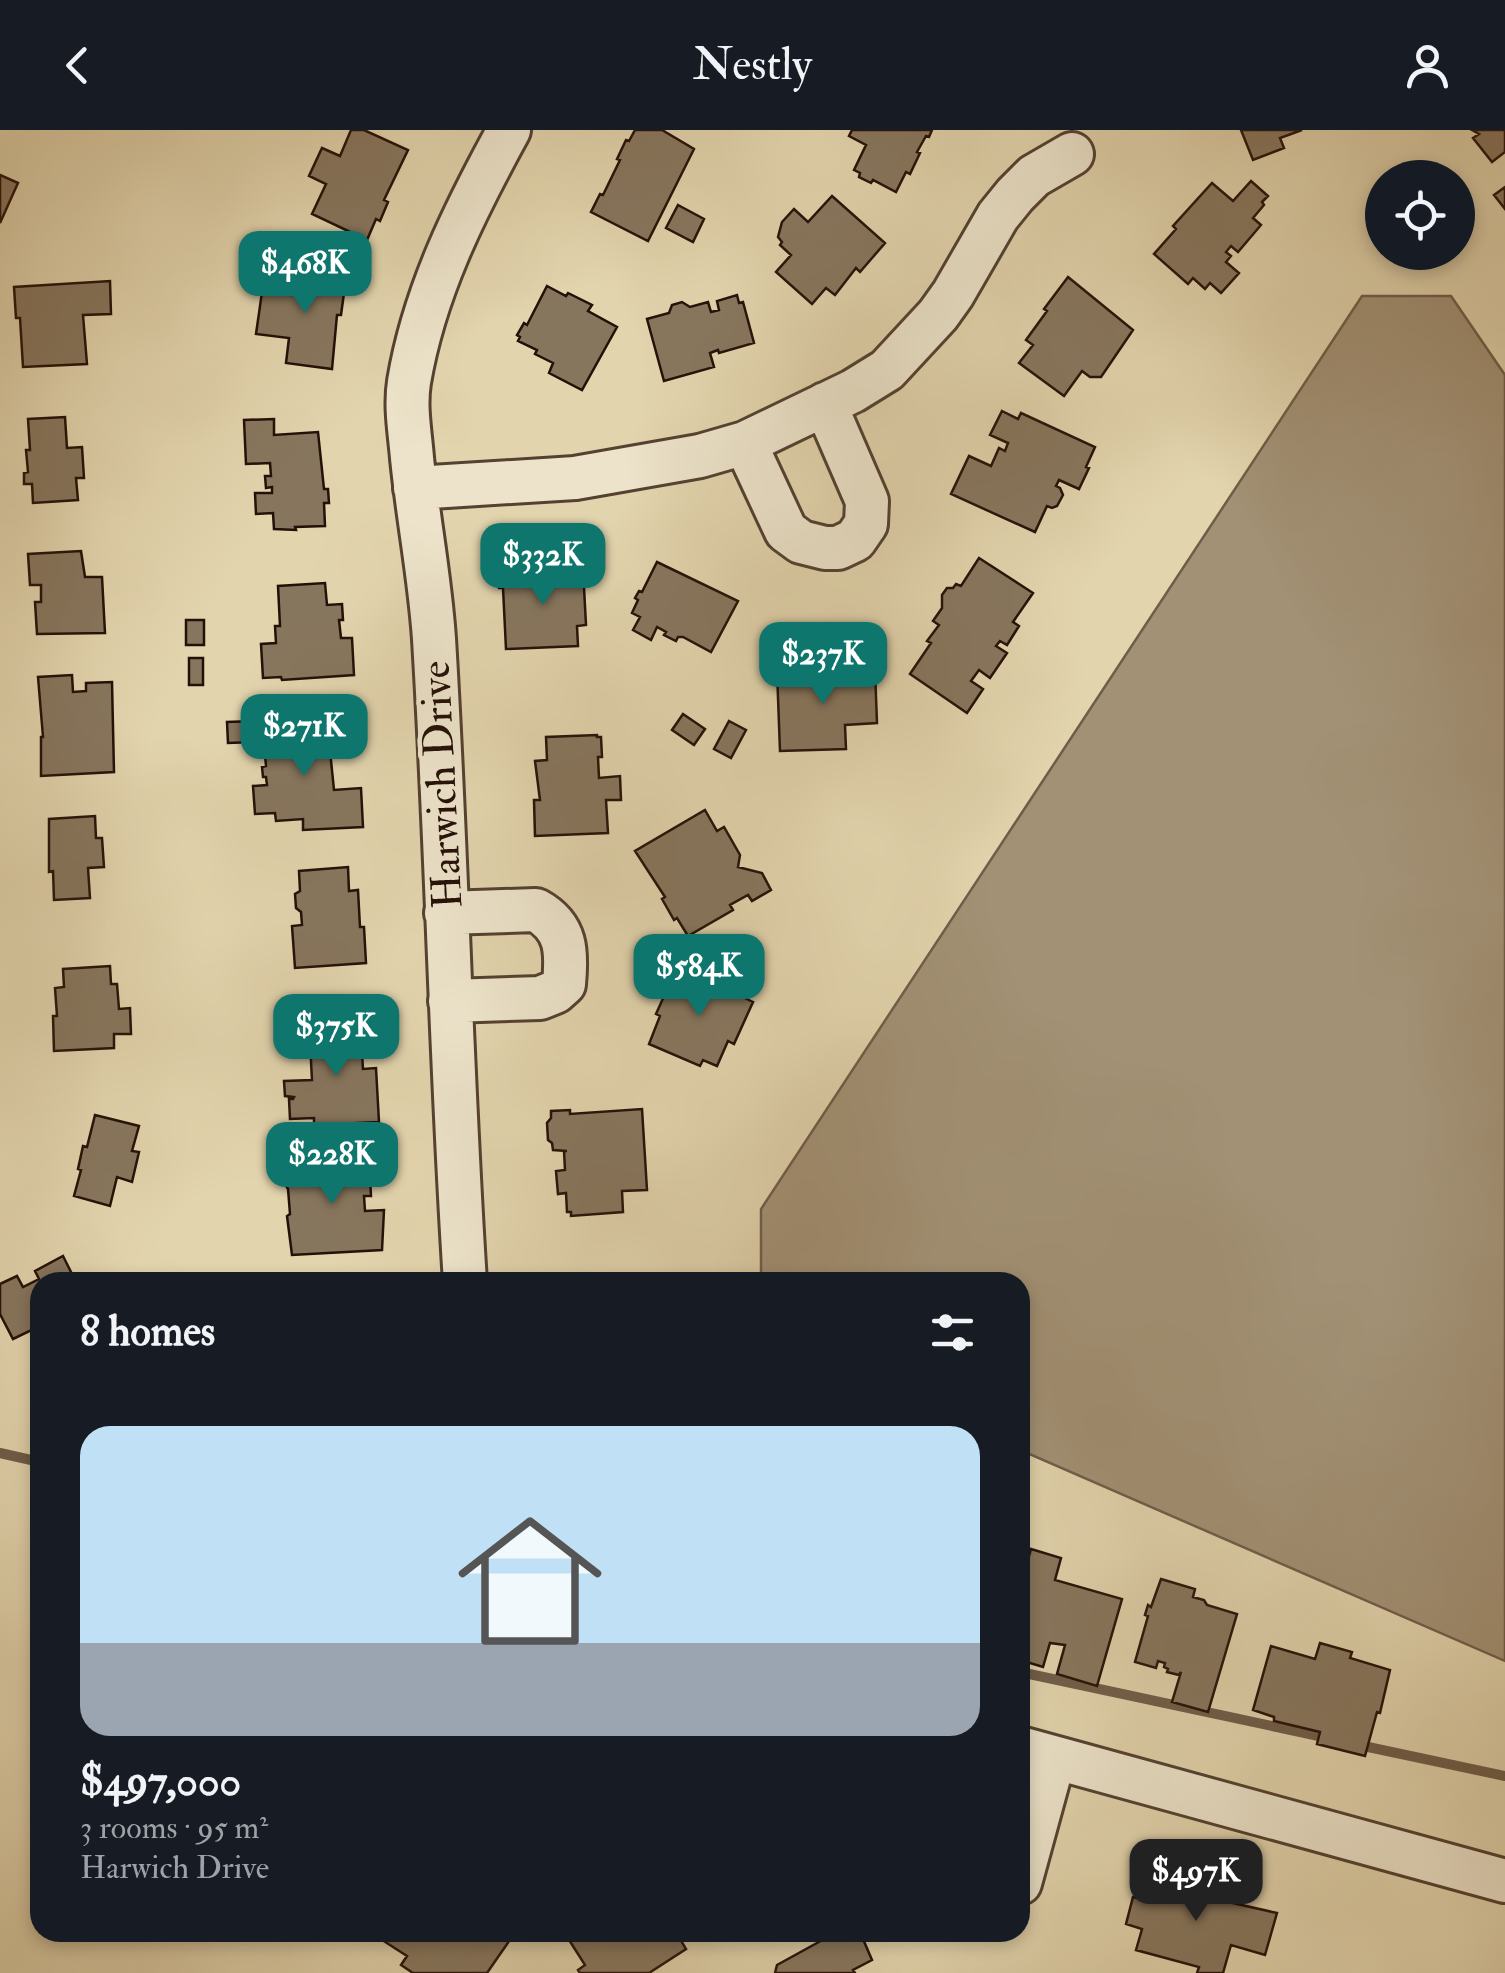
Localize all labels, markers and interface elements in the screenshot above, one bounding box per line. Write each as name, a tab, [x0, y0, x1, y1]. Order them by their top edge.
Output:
text: Nestly	[693, 37, 812, 93]
icon: back	[50, 38, 105, 93]
icon: person	[1400, 38, 1455, 93]
map controls	[1365, 160, 1475, 270]
button: locate	[1365, 160, 1475, 270]
pin: $468K	[235, 231, 375, 316]
text: $468K	[261, 243, 349, 283]
pin: $332K	[473, 523, 613, 608]
text: $332K	[502, 535, 584, 575]
pin: $237K	[753, 622, 893, 707]
text: $237K	[781, 634, 865, 674]
street label: Harwich Drive	[410, 660, 474, 910]
pin: $271K	[234, 694, 374, 779]
text: $271K	[263, 706, 345, 746]
pin: $584K	[629, 934, 769, 1019]
text: $584K	[656, 946, 742, 986]
pin: $375K	[266, 994, 406, 1079]
text: $375K	[295, 1006, 377, 1046]
pin: $228K	[262, 1122, 402, 1207]
text: $228K	[288, 1134, 376, 1174]
icon: filters	[925, 1305, 980, 1360]
text: 8 homes	[80, 1306, 215, 1358]
icon: home	[440, 1491, 620, 1671]
text: $497,000	[80, 1756, 241, 1808]
text: 3 rooms · 95 m²	[80, 1808, 268, 1848]
pin: $497K	[1126, 1839, 1266, 1924]
text: Harwich Drive	[80, 1848, 269, 1888]
text: $497K	[1152, 1851, 1240, 1891]

